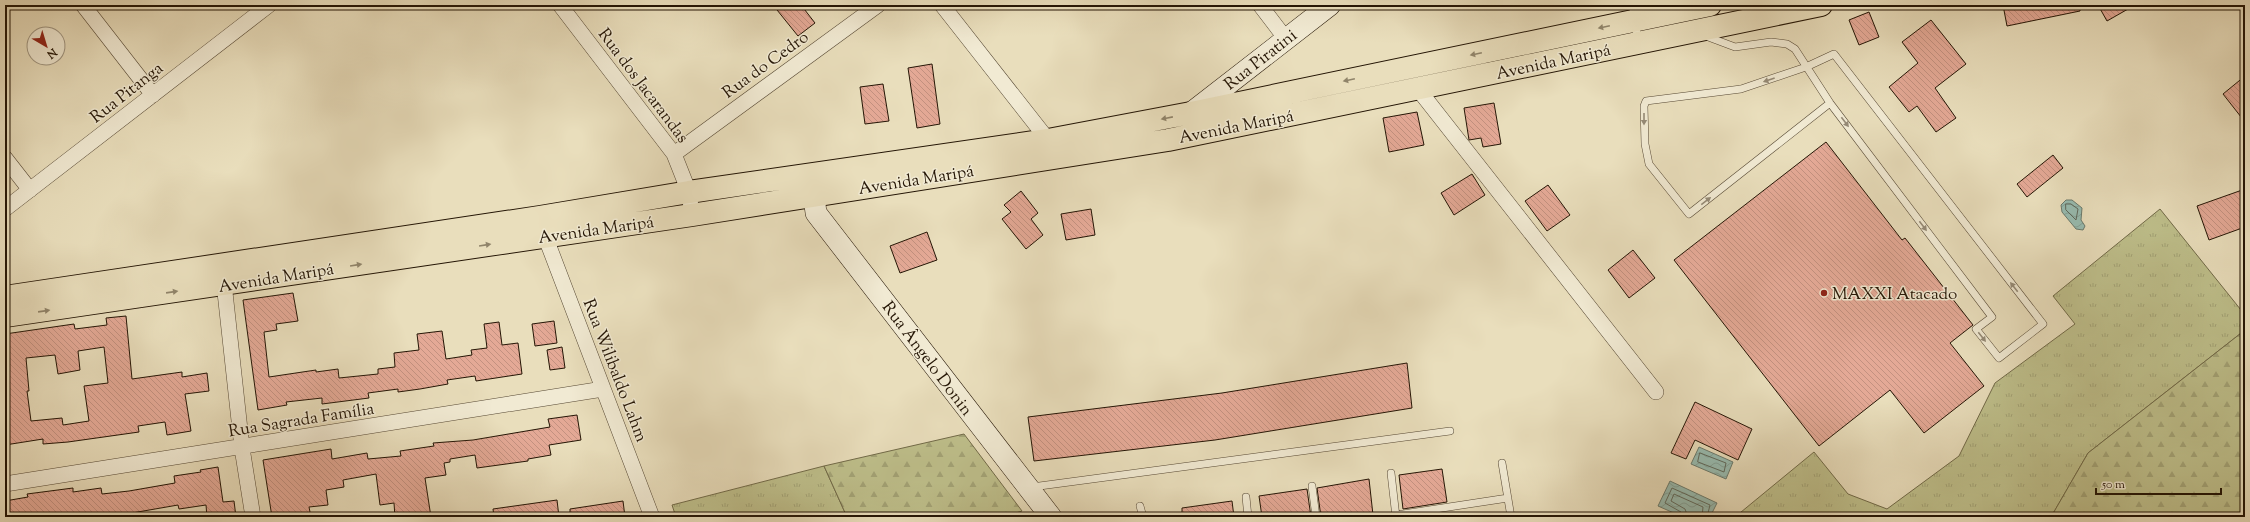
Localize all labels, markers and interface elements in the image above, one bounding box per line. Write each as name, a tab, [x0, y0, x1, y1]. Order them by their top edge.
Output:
street label: Rua dos Jacarandas	[591, 24, 694, 149]
street label: Rua Piratini	[1220, 24, 1303, 97]
one-way arrow	[1597, 25, 1610, 31]
north arrow	[26, 26, 66, 66]
street label: Rua do Cedro	[718, 26, 814, 105]
street label: Avenida Maripá	[1494, 39, 1613, 87]
text: N	[43, 43, 61, 62]
one-way arrow	[1470, 51, 1482, 57]
street label: Rua Pitanga	[86, 57, 169, 130]
one-way arrow	[1763, 77, 1775, 83]
one-way arrow	[1343, 78, 1355, 84]
street label: Avenida Maripá	[1177, 105, 1296, 151]
one-way arrow	[1641, 113, 1647, 126]
one-way arrow	[1161, 115, 1173, 121]
one-way arrow	[1840, 117, 1848, 127]
street label: Avenida Maripá	[857, 160, 976, 202]
one-way arrow	[1700, 196, 1711, 205]
street label: Avenida Maripá	[537, 211, 656, 251]
one-way arrow	[1919, 220, 1927, 231]
one-way arrow	[479, 242, 491, 248]
street label: Avenida Maripá	[217, 258, 336, 300]
one-way arrow	[350, 262, 362, 268]
one-way arrow	[2011, 282, 2019, 292]
place label: MAXXI Atacado	[1832, 283, 1957, 307]
marker: MAXXI Atacado	[1819, 288, 1829, 298]
one-way arrow	[166, 289, 178, 295]
street label: Rua Wilibaldo Lahm	[576, 296, 652, 446]
street label: Rua Ângelo Donin	[875, 297, 977, 421]
one-way arrow	[38, 308, 50, 314]
one-way arrow	[1978, 331, 1986, 342]
street label: Rua Sagrada Família	[227, 398, 376, 444]
scale bar	[2096, 470, 2221, 496]
text: 50 m	[2101, 476, 2125, 494]

